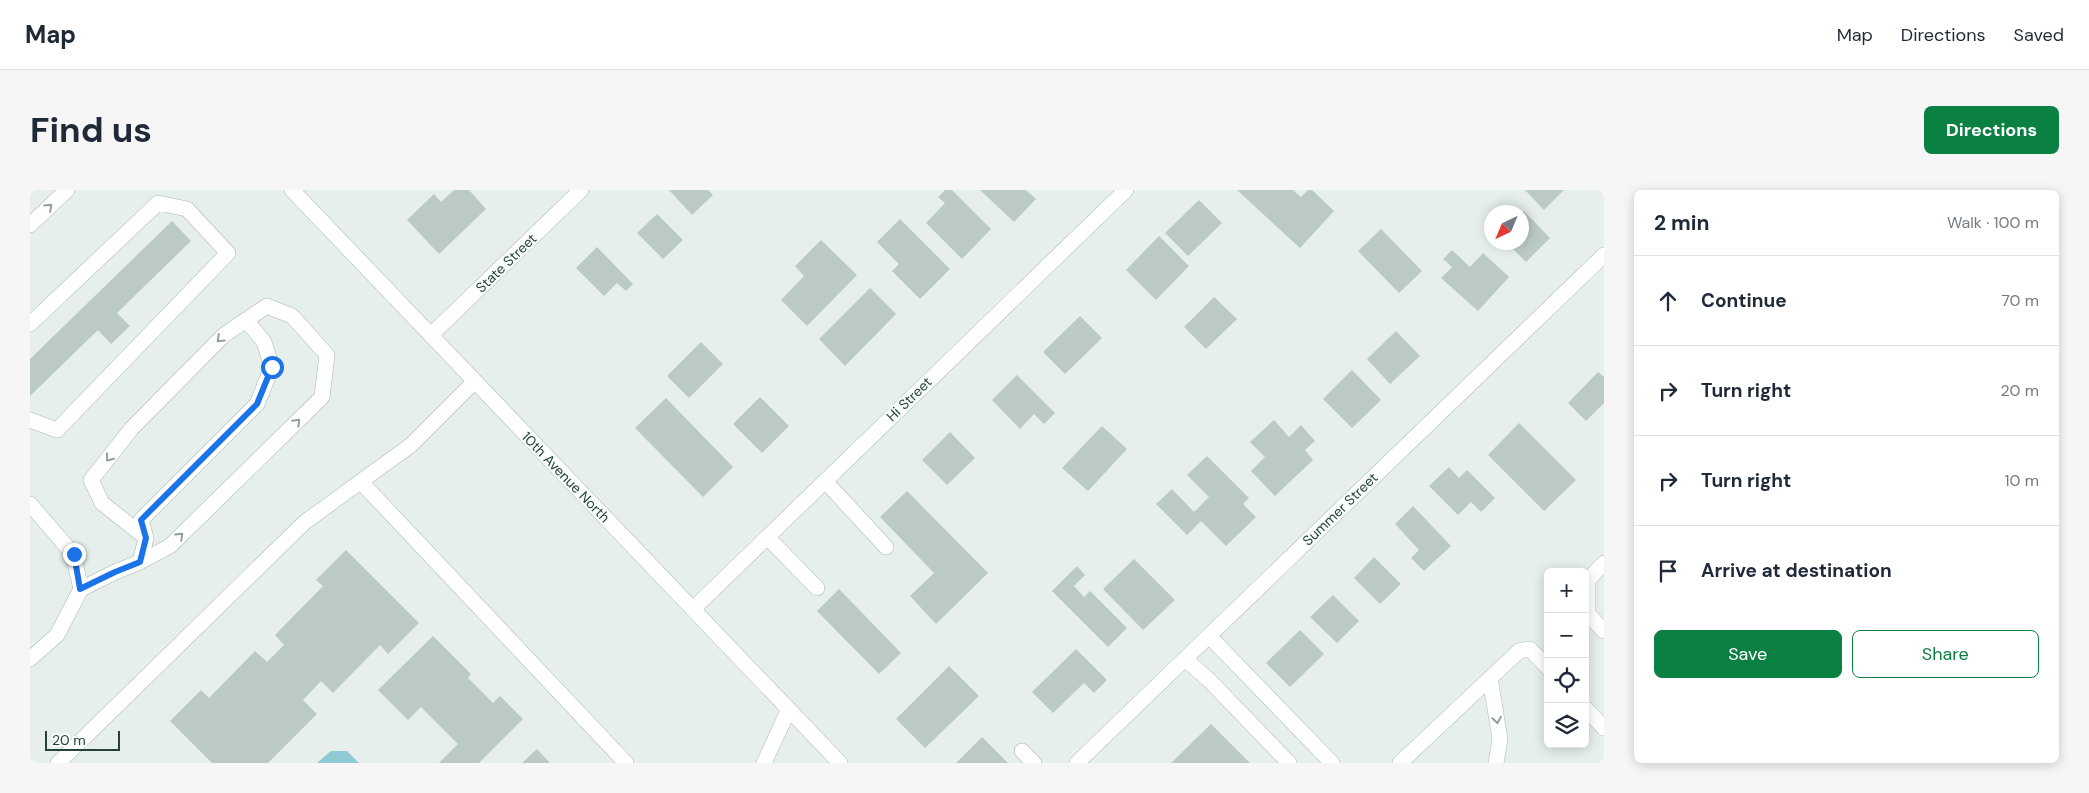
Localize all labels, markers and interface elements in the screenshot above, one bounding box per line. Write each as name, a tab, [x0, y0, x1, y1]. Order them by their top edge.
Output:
text: Map	[25, 19, 76, 50]
text: Map	[1837, 23, 1873, 47]
text: Directions	[1901, 23, 1986, 47]
text: Saved	[2014, 23, 2064, 47]
button: Directions	[1924, 106, 2059, 154]
text: Find us	[30, 107, 152, 153]
one-way arrow	[43, 204, 52, 213]
north arrow	[1484, 205, 1529, 250]
text: 2 min	[1654, 209, 1710, 237]
text: Walk · 100 m	[1947, 212, 2039, 233]
street label: State Street	[472, 230, 540, 296]
icon: ahead	[1654, 287, 1682, 315]
text: Continue	[1701, 288, 1787, 313]
text: 70 m	[2001, 290, 2039, 311]
one-way arrow	[217, 334, 226, 343]
route start	[261, 356, 284, 379]
street label: Hi Street	[882, 373, 936, 425]
icon: right	[1654, 377, 1682, 405]
text: Turn right	[1701, 378, 1791, 403]
text: 20 m	[2000, 380, 2039, 401]
one-way arrow	[291, 419, 300, 428]
street label: 10th Avenue North	[518, 428, 614, 526]
one-way arrow	[106, 452, 115, 462]
icon: right	[1654, 467, 1682, 495]
text: Turn right	[1701, 468, 1791, 493]
street label: Summer Street	[1299, 469, 1381, 549]
text: 10 m	[2005, 470, 2039, 491]
one-way arrow	[175, 533, 184, 542]
route end	[63, 543, 86, 566]
icon: arrive	[1654, 557, 1682, 585]
text: Arrive at destination	[1701, 558, 1892, 583]
map controls	[1544, 568, 1589, 748]
button: +	[1544, 568, 1589, 613]
button: −	[1544, 613, 1589, 658]
button: Save	[1654, 630, 1842, 678]
button: Share	[1852, 630, 2039, 678]
button: locate	[1544, 658, 1589, 703]
button: layers	[1544, 703, 1589, 748]
one-way arrow	[1492, 716, 1502, 725]
scale bar	[45, 728, 120, 751]
text: 20 m	[52, 731, 86, 749]

